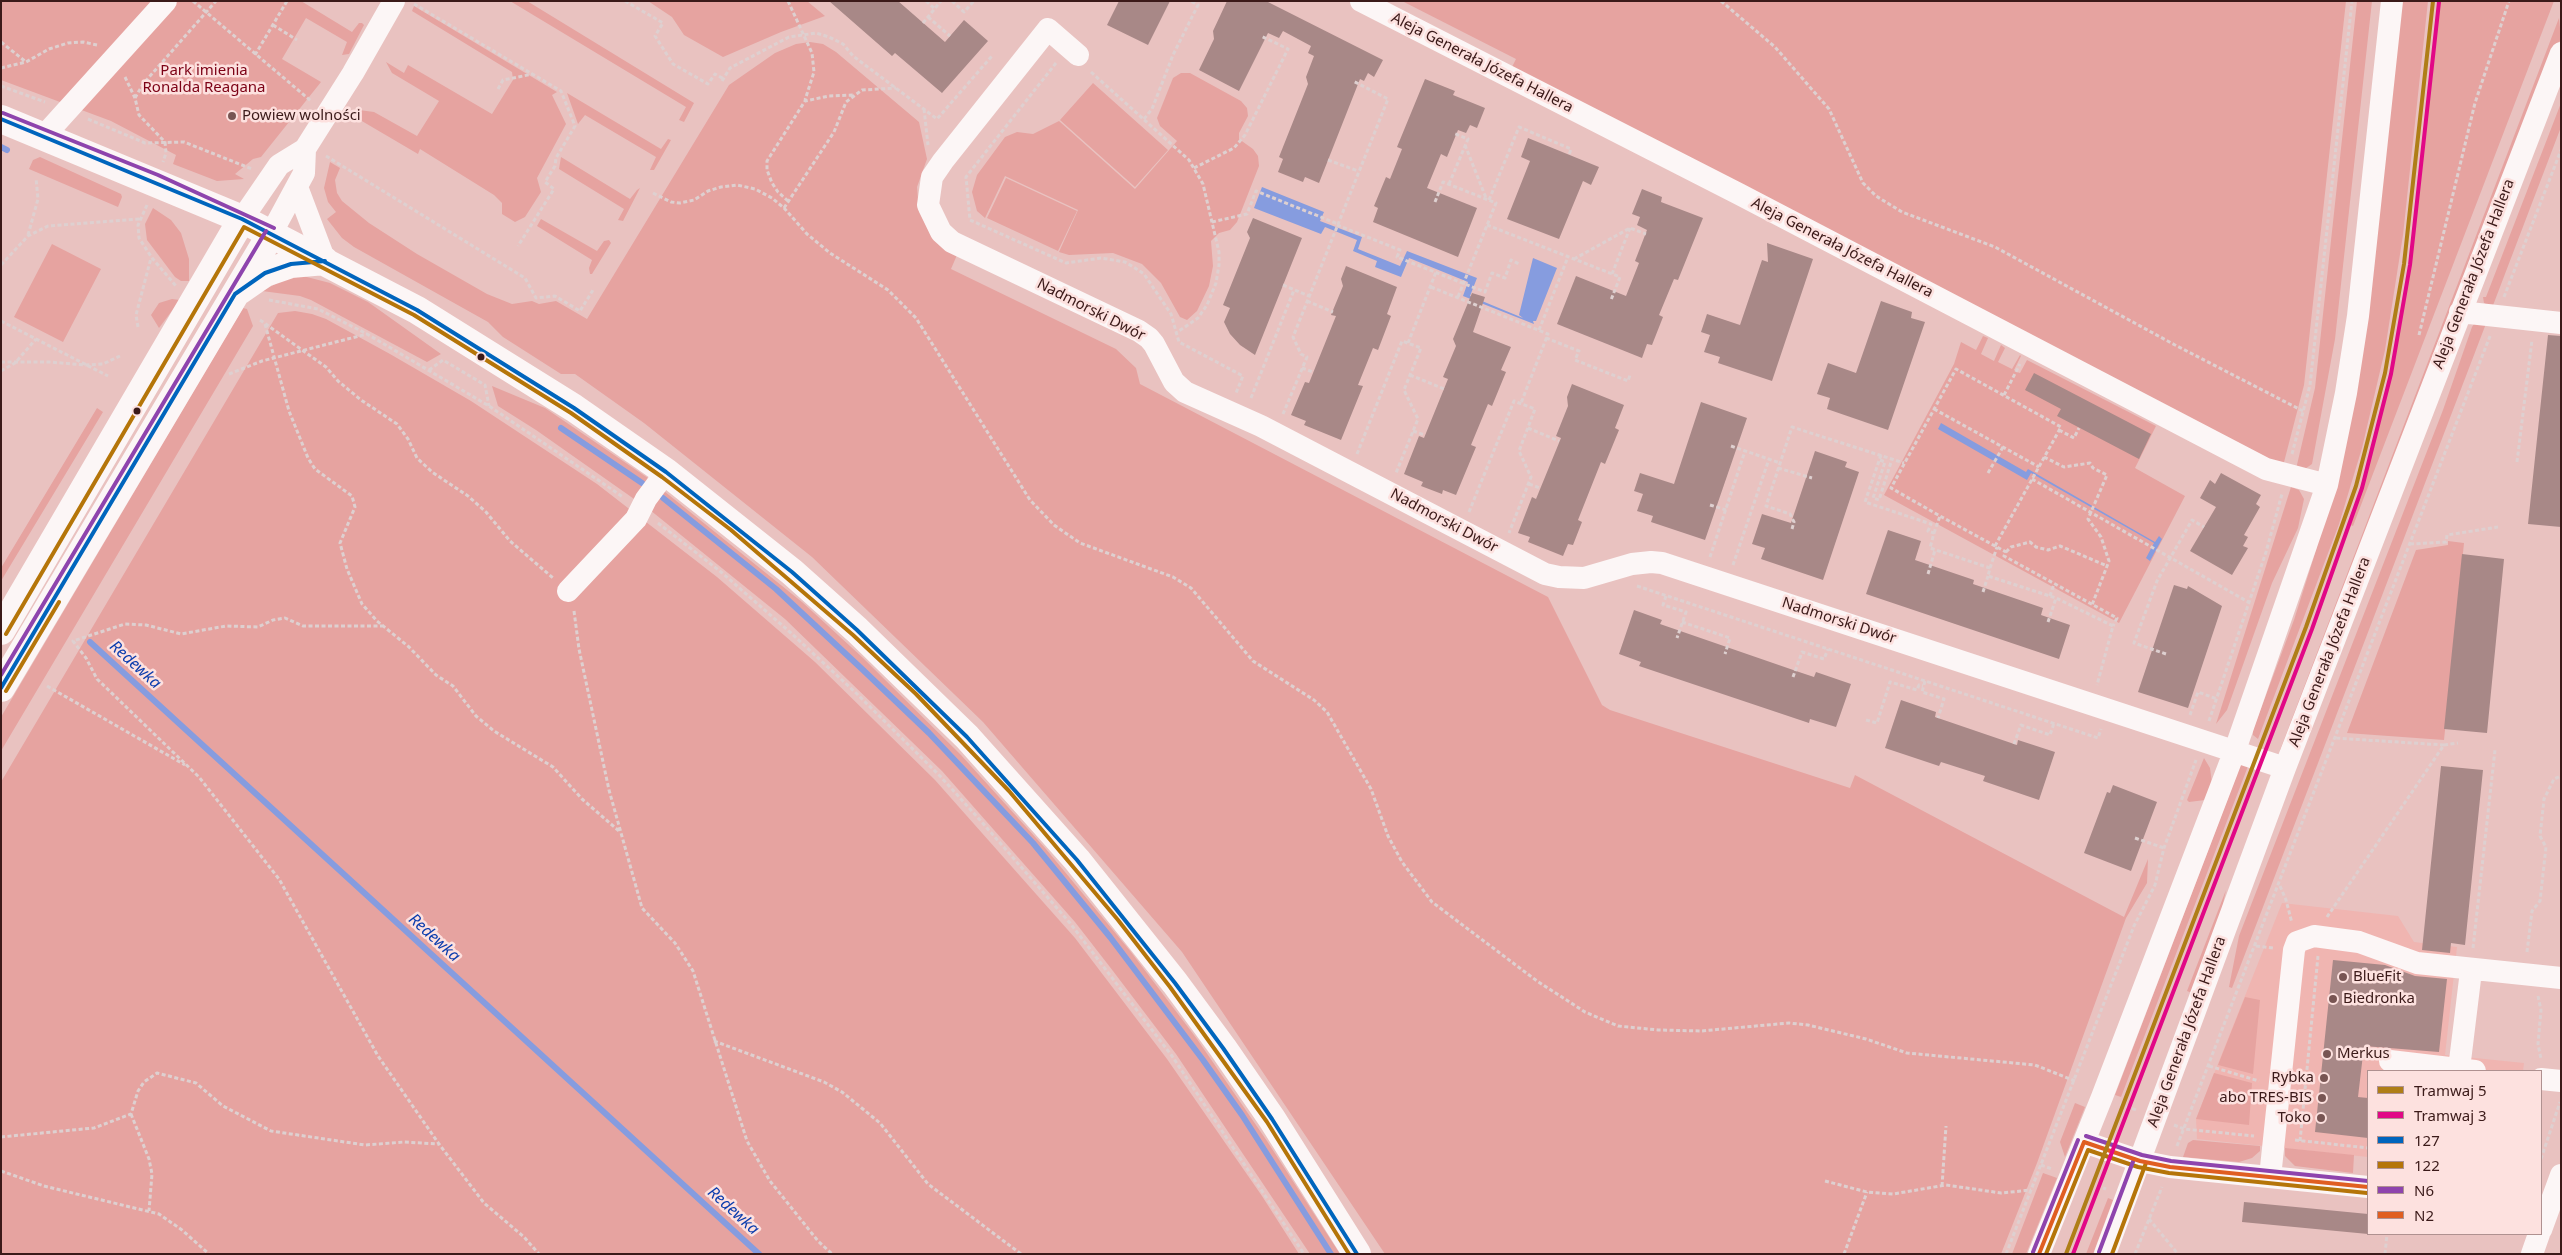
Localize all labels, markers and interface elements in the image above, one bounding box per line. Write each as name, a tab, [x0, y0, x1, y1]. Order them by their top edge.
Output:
street label: Aleja Generała Józefa Hallera	[1388, 9, 1576, 117]
park label: Park imienia Ronalda Reagana	[142, 62, 266, 97]
place label: Powiew wolności	[242, 107, 361, 125]
marker: Powiew wolności	[226, 110, 238, 122]
street label: Aleja Generała Józefa Hallera	[2429, 177, 2519, 371]
street label: Aleja Generała Józefa Hallera	[1748, 194, 1936, 302]
street label: Nadmorski Dwór	[1034, 275, 1148, 345]
unlabelled marker	[476, 352, 486, 362]
unlabelled marker	[132, 406, 142, 416]
street label: Nadmorski Dwór	[1387, 485, 1501, 557]
street label: Aleja Generała Józefa Hallera	[2285, 555, 2375, 749]
street label: Nadmorski Dwór	[1779, 594, 1899, 648]
water label: Redewka	[105, 637, 165, 693]
water label: Redewka	[404, 910, 464, 966]
street label: Aleja Generała Józefa Hallera	[2144, 934, 2230, 1130]
place label: BlueFit	[2353, 968, 2401, 986]
marker: BlueFit	[2337, 971, 2349, 983]
place label: Biedronka	[2343, 990, 2415, 1008]
marker: Biedronka	[2327, 993, 2339, 1005]
place label: Merkus	[2337, 1045, 2390, 1063]
marker: Merkus	[2321, 1048, 2333, 1060]
place label: Rybka	[2271, 1069, 2314, 1087]
legend	[2367, 1070, 2542, 1235]
marker: Rybka	[2318, 1072, 2330, 1084]
text: Tramwaj 5	[2414, 1080, 2486, 1100]
place label: abo TRES-BIS	[2219, 1089, 2312, 1107]
marker: abo TRES-BIS	[2316, 1092, 2328, 1104]
text: Tramwaj 3	[2414, 1105, 2486, 1125]
place label: Toko	[2278, 1109, 2311, 1127]
marker: Toko	[2315, 1112, 2327, 1124]
text: 127	[2414, 1130, 2440, 1150]
text: 122	[2414, 1155, 2440, 1175]
text: N6	[2414, 1180, 2434, 1200]
water label: Redewka	[703, 1183, 763, 1239]
text: N2	[2414, 1205, 2434, 1225]

